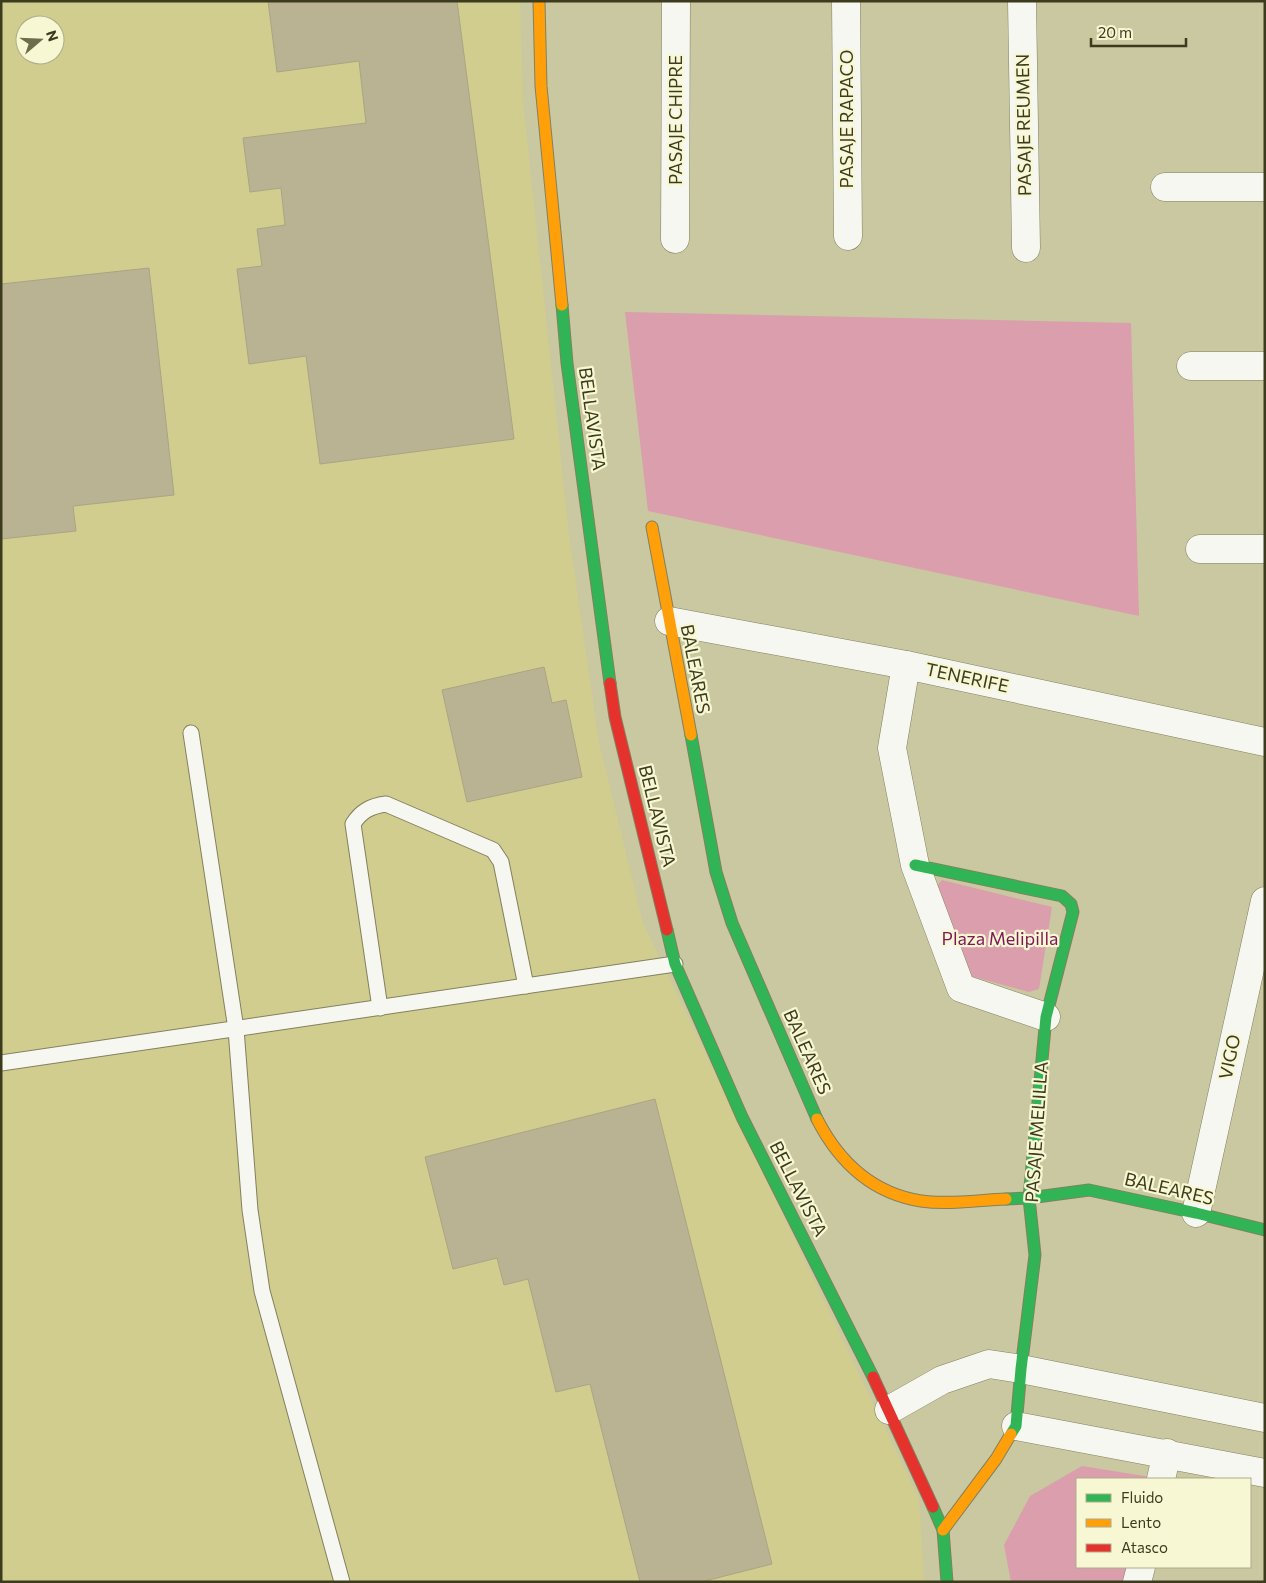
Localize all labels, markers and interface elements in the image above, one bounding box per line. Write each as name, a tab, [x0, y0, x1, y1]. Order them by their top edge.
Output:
north arrow	[15, 15, 65, 65]
scale bar	[1091, 15, 1186, 47]
text: 20 m	[1098, 23, 1132, 41]
text: N	[43, 28, 63, 43]
street label: PASAJE RAPACO	[835, 50, 857, 188]
street label: PASAJE REUMEN	[1011, 54, 1035, 196]
street label: PASAJE CHIPRE	[664, 55, 686, 185]
street label: BELLAVISTA	[575, 366, 611, 472]
street label: BALEARES	[677, 622, 715, 715]
street label: TENERIFE	[924, 657, 1011, 697]
street label: BELLAVISTA	[635, 763, 681, 869]
park label: Plaza Melipilla	[942, 927, 1058, 949]
street label: BALEARES	[779, 1006, 836, 1097]
street label: VIGO	[1214, 1032, 1244, 1081]
street label: PASAJE MELILLA	[1020, 1061, 1052, 1203]
street label: BELLAVISTA	[765, 1137, 832, 1240]
street label: BALEARES	[1123, 1167, 1216, 1209]
legend	[1076, 1478, 1251, 1568]
text: Fluido	[1121, 1488, 1163, 1506]
text: Lento	[1121, 1513, 1161, 1531]
text: Atasco	[1121, 1538, 1168, 1556]

